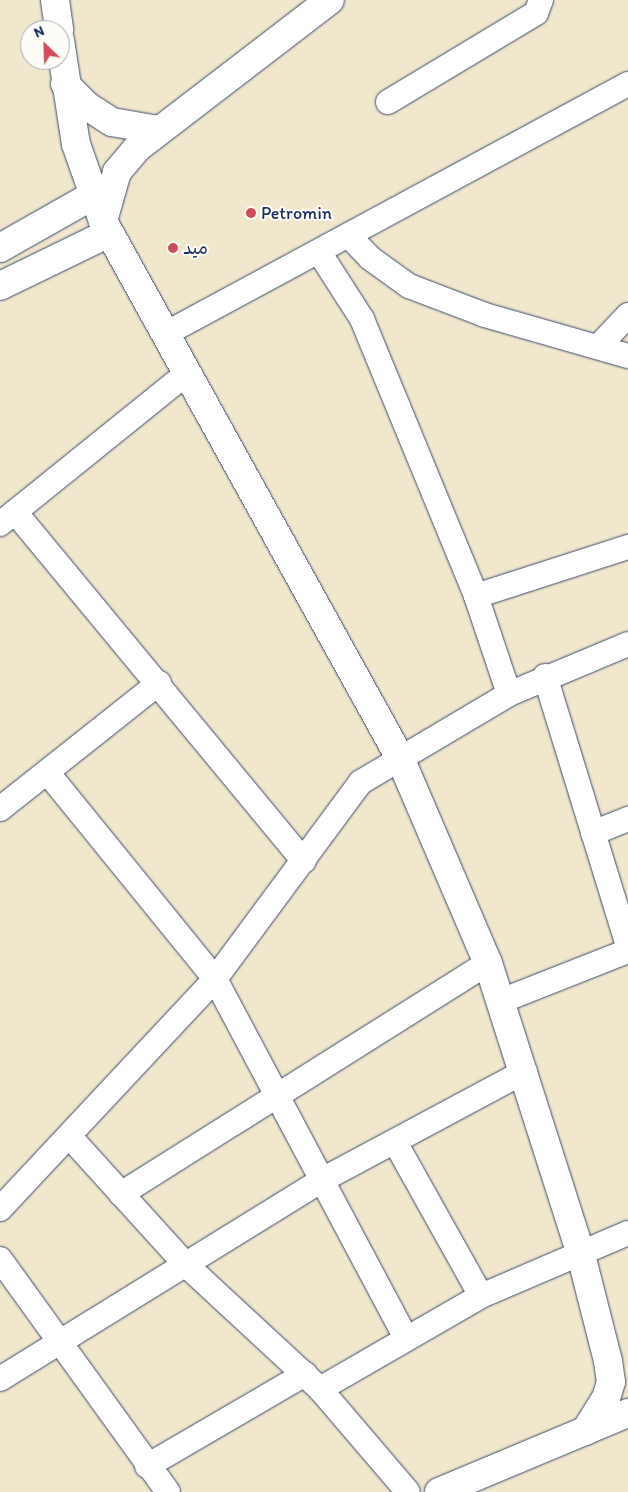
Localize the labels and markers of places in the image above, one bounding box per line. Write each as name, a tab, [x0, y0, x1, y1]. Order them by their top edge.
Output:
place label: Petromin	[261, 202, 332, 224]
marker: Petromin	[245, 207, 257, 219]
place label: ميد	[183, 237, 208, 259]
marker: ميد	[167, 242, 179, 254]

